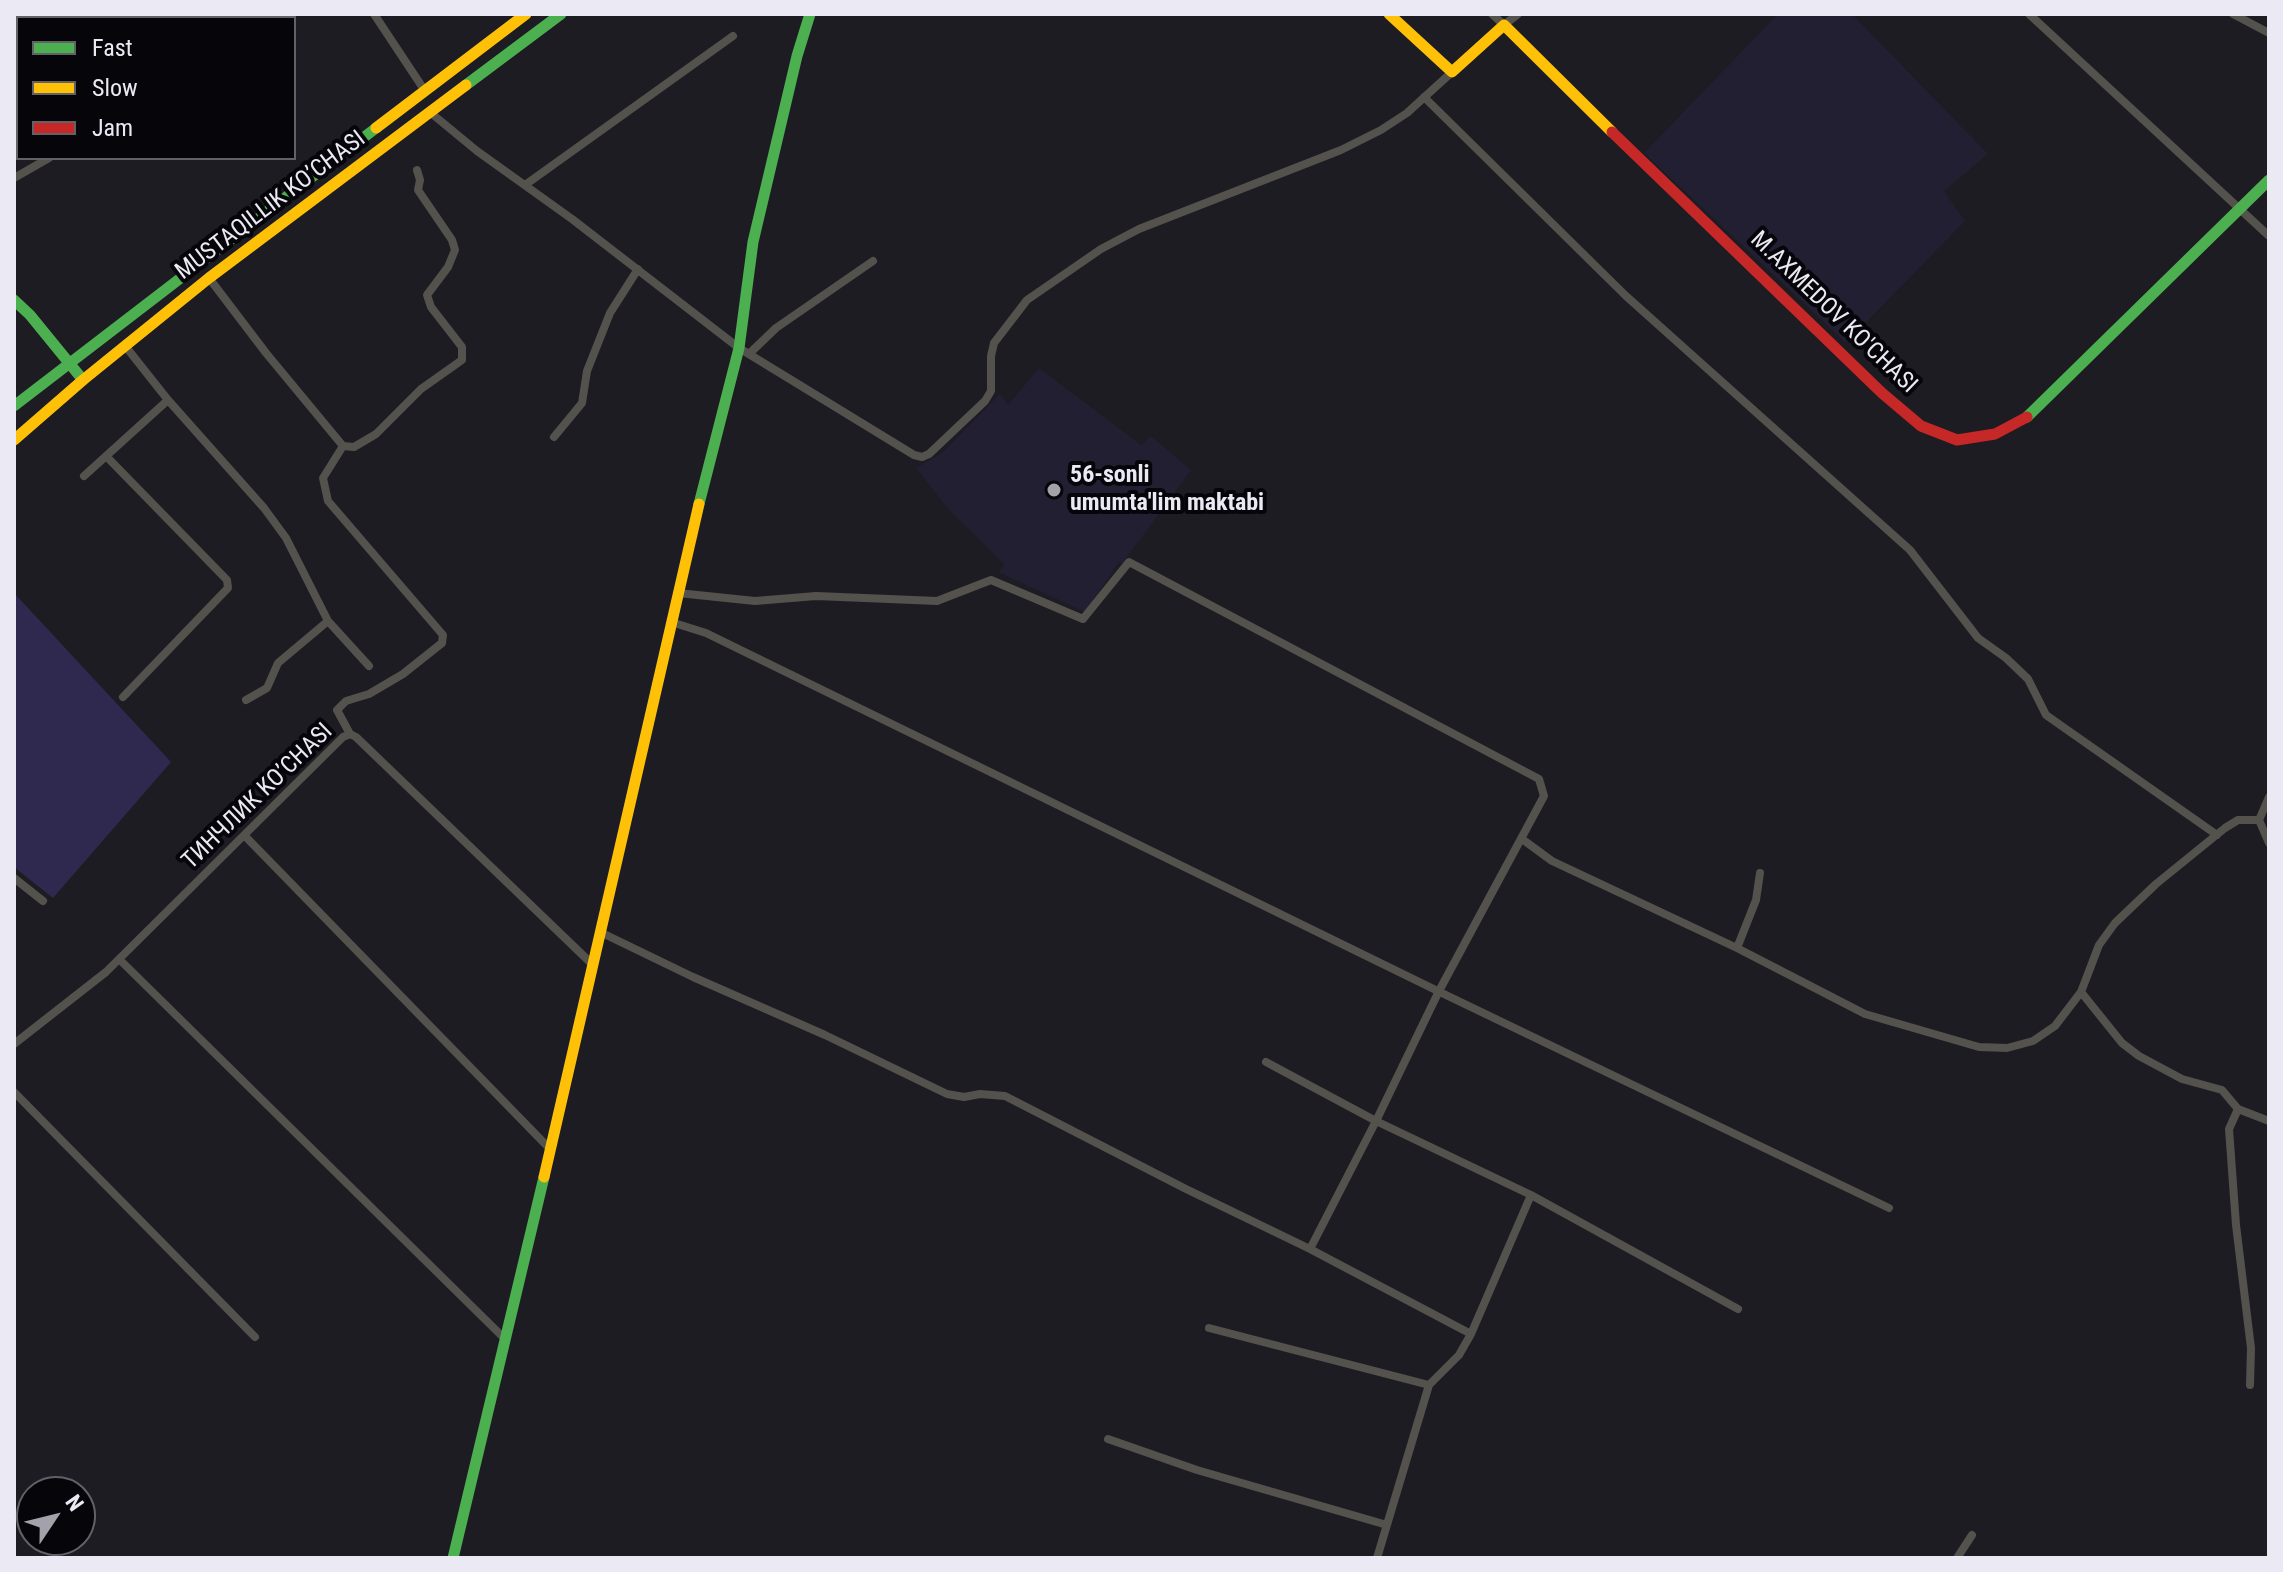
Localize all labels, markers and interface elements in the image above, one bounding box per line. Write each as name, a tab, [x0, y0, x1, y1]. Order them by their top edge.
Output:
legend	[16, 16, 296, 160]
text: Fast	[92, 34, 133, 62]
text: Slow	[92, 74, 138, 102]
text: Jam	[92, 114, 133, 142]
street label: MUSTAQILLIK KO’CHASI	[170, 125, 372, 287]
street label: M.AXMEDOV KO'CHASI	[1744, 226, 1922, 400]
place label: 56-sonli umumta'lim maktabi	[1070, 462, 1264, 518]
marker: 56-sonli umumta'lim maktabi	[1045, 481, 1063, 499]
street label: ТИНЧЛИК KO’CHASI	[177, 718, 339, 876]
north arrow	[16, 1476, 96, 1556]
text: N	[60, 1490, 89, 1516]

